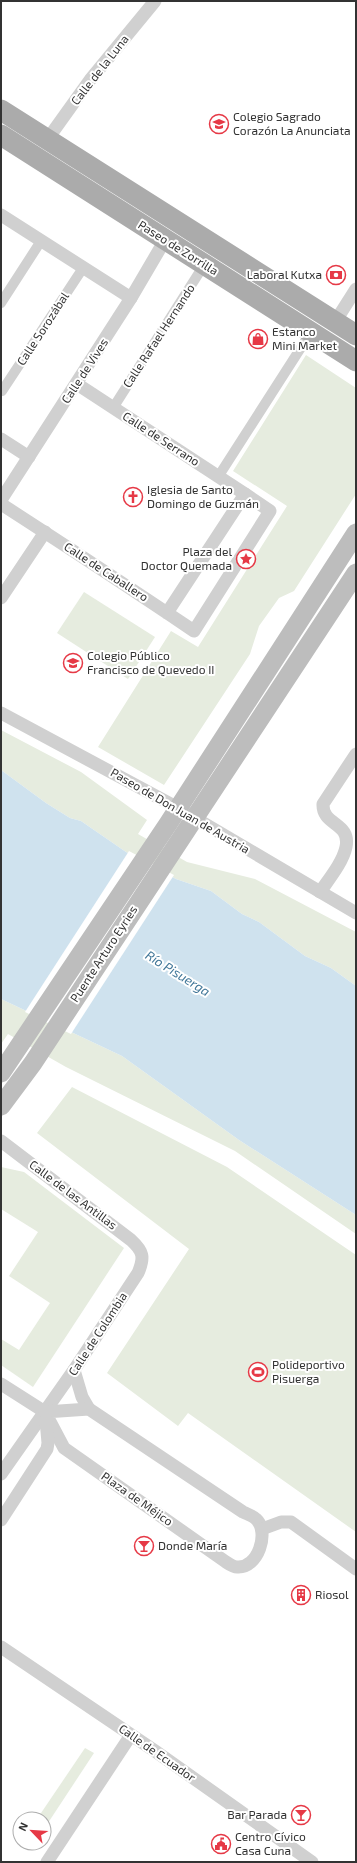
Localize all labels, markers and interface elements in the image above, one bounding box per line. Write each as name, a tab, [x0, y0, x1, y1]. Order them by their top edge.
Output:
street label: Calle de la Luna	[68, 32, 131, 107]
place label: Colegio Sagrado Corazón La Anunciata	[233, 109, 351, 137]
school or university icon: Colegio Sagrado Corazón La Anunciata	[208, 113, 230, 135]
street label: Paseo de Zorrilla	[136, 217, 221, 277]
bank icon: Laboral Kutxa	[325, 264, 347, 286]
place label: Laboral Kutxa	[247, 267, 322, 281]
street label: Calle Rafael Hernando	[119, 281, 197, 390]
street label: Calle Sorozábal	[13, 289, 71, 368]
place label: Estanco Mini Market	[272, 324, 337, 352]
shop icon: Estanco Mini Market	[247, 328, 269, 350]
street label: Calle de Vives	[58, 335, 110, 406]
street label: Calle de Serrano	[120, 408, 203, 468]
place label: Iglesia de Santo Domingo de Guzmán	[147, 482, 259, 510]
church icon: Iglesia de Santo Domingo de Guzmán	[122, 486, 144, 508]
street label: Calle de Caballero	[62, 539, 151, 604]
place label: Plaza del Doctor Quemada	[141, 544, 232, 573]
place icon: Plaza del Doctor Quemada	[235, 548, 257, 570]
place label: Colegio Público Francisco de Quevedo II	[87, 648, 215, 677]
school or university icon: Colegio Público Francisco de Quevedo II	[62, 652, 84, 674]
street label: Paseo de Don Juan de Austria	[109, 765, 252, 856]
street label: Puente Arturo Eyries	[67, 903, 140, 1004]
water label: Río Pisuerga	[143, 947, 213, 999]
street label: Calle de las Antillas	[27, 1157, 120, 1232]
street label: Calle de Colombia	[65, 1289, 129, 1378]
place label: Polideportivo Pisuerga	[272, 1357, 345, 1385]
sports icon: Polideportivo Pisuerga	[247, 1361, 269, 1383]
street label: Plaza de Méjico	[99, 1468, 176, 1529]
bar icon: Donde María	[133, 1535, 155, 1557]
place label: Donde María	[158, 1538, 227, 1552]
building icon: Riosol	[290, 1584, 312, 1606]
place label: Riosol	[315, 1587, 349, 1601]
street label: Calle de Ecuador	[117, 1721, 199, 1784]
bar icon: Bar Parada	[290, 1804, 312, 1826]
place label: Bar Parada	[227, 1807, 287, 1821]
north arrow	[12, 1811, 52, 1851]
text: N	[15, 1820, 30, 1833]
place label: Centro Cívico Casa Cuna	[235, 1829, 306, 1857]
public building icon: Centro Cívico Casa Cuna	[210, 1833, 232, 1855]

